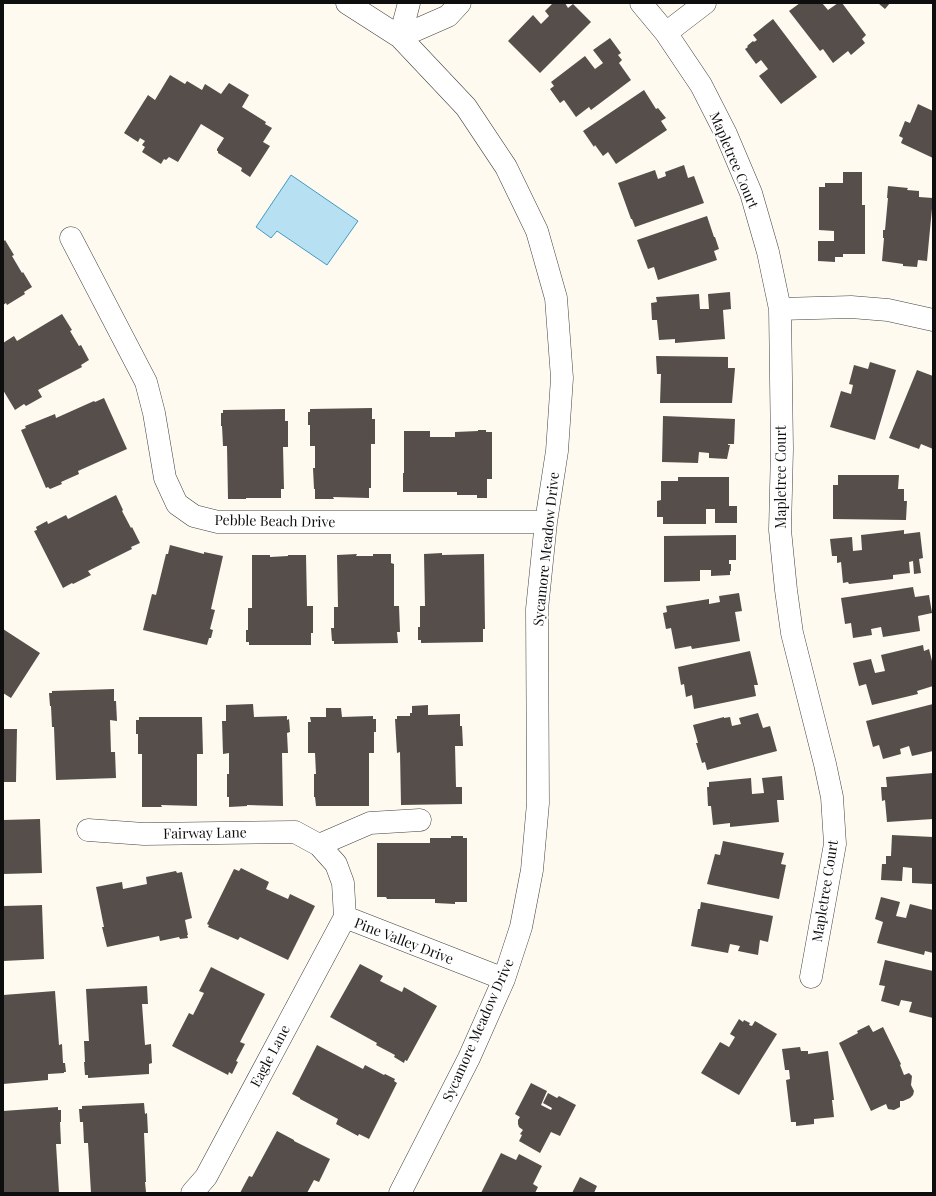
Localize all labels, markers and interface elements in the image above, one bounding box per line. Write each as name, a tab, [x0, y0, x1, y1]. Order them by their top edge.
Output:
street label: Mapletree Court	[706, 109, 764, 212]
street label: Mapletree Court	[771, 424, 790, 529]
street label: Sycamore Meadow Drive	[528, 471, 563, 627]
street label: Pebble Beach Drive	[214, 510, 336, 531]
street label: Fairway Lane	[163, 822, 247, 843]
street label: Mapletree Court	[807, 837, 842, 943]
street label: Pine Valley Drive	[352, 913, 457, 968]
street label: Sycamore Meadow Drive	[437, 955, 518, 1104]
street label: Eagle Lane	[245, 1021, 294, 1090]

